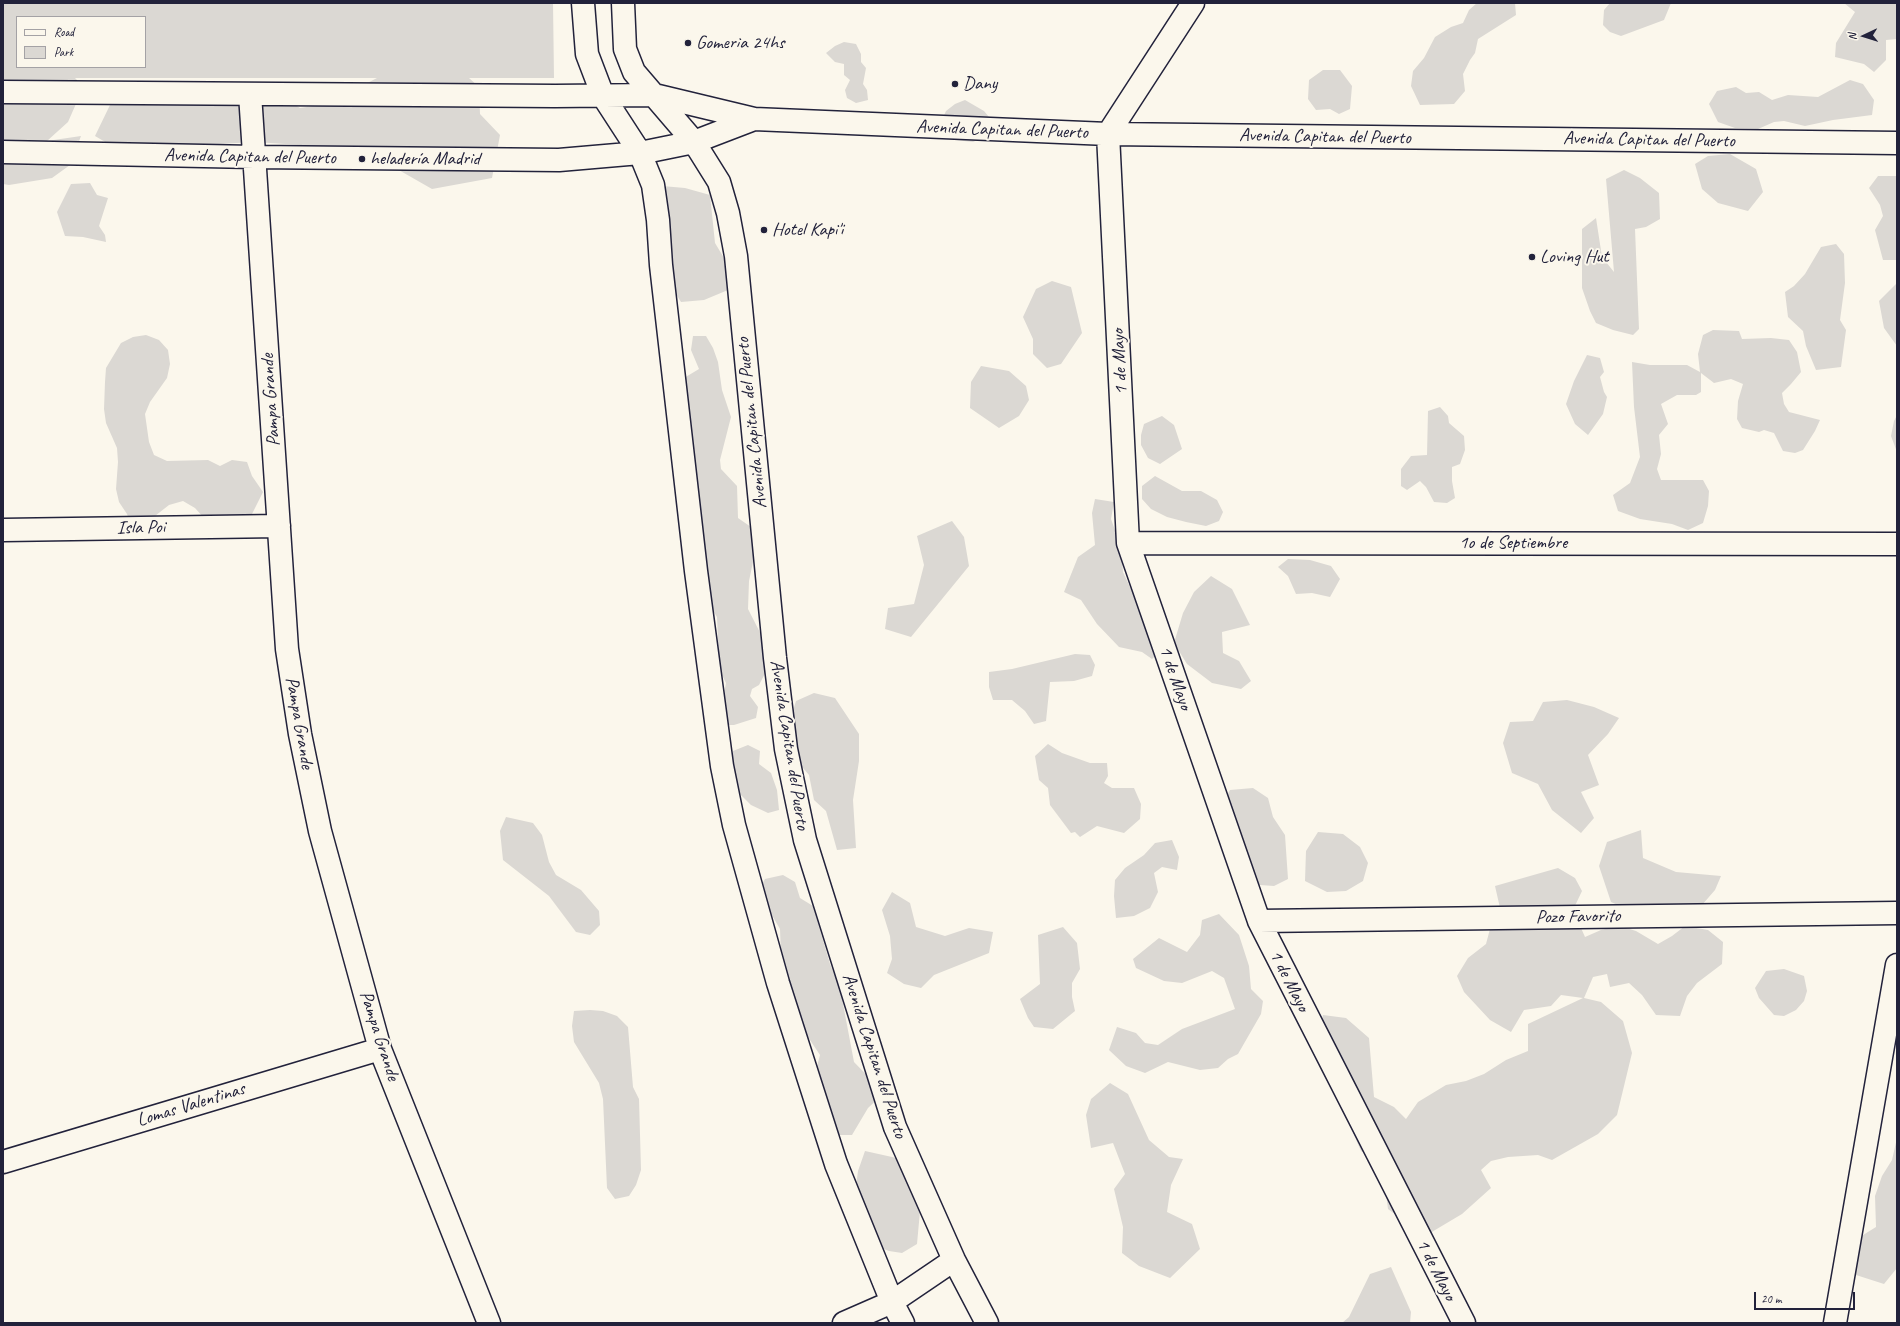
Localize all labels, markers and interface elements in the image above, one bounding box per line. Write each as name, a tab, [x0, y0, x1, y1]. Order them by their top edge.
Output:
legend	[16, 16, 146, 68]
north arrow	[1844, 16, 1884, 56]
text: Road	[54, 24, 74, 40]
place label: Gomeria 24hs	[696, 32, 784, 54]
text: N	[1845, 33, 1859, 41]
marker: Gomeria 24hs	[683, 38, 693, 48]
text: Park	[54, 44, 73, 60]
place label: Dany	[963, 73, 997, 95]
marker: Dany	[950, 79, 960, 89]
street label: Avenida Capitan del Puerto	[916, 116, 1088, 144]
street label: Avenida Capitan del Puerto	[1239, 124, 1411, 150]
street label: Avenida Capitan del Puerto	[1563, 127, 1735, 153]
street label: Avenida Capitan del Puerto	[164, 144, 336, 170]
place label: heladería Madrid	[370, 148, 480, 170]
marker: heladería Madrid	[357, 154, 367, 164]
place label: Hotel Kapi'i	[772, 219, 843, 241]
marker: Hotel Kapi'i	[759, 225, 769, 235]
place label: Loving Hut	[1540, 246, 1609, 268]
marker: Loving Hut	[1527, 252, 1537, 262]
street label: 1 de Mayo	[1107, 328, 1133, 396]
street label: Avenida Capitan del Puerto	[732, 336, 772, 510]
street label: Pampa Grande	[256, 353, 286, 447]
street label: Isla Poi	[117, 516, 165, 540]
street label: 1o de Septiembre	[1459, 532, 1567, 554]
street label: 1 de Mayo	[1153, 643, 1197, 713]
street label: Avenida Capitan del Puerto	[764, 658, 814, 832]
street label: Pampa Grande	[280, 675, 318, 771]
street label: Pozo Favorito	[1536, 905, 1620, 929]
street label: 1 de Mayo	[1264, 946, 1314, 1016]
street label: Avenida Capitan del Puerto	[837, 971, 911, 1141]
street label: Pampa Grande	[354, 988, 404, 1084]
street label: Lomas Valentinas	[134, 1078, 248, 1132]
street label: 1 de Mayo	[1411, 1235, 1461, 1305]
scale bar	[1756, 1284, 1857, 1310]
text: 20 m	[1761, 1291, 1781, 1307]

